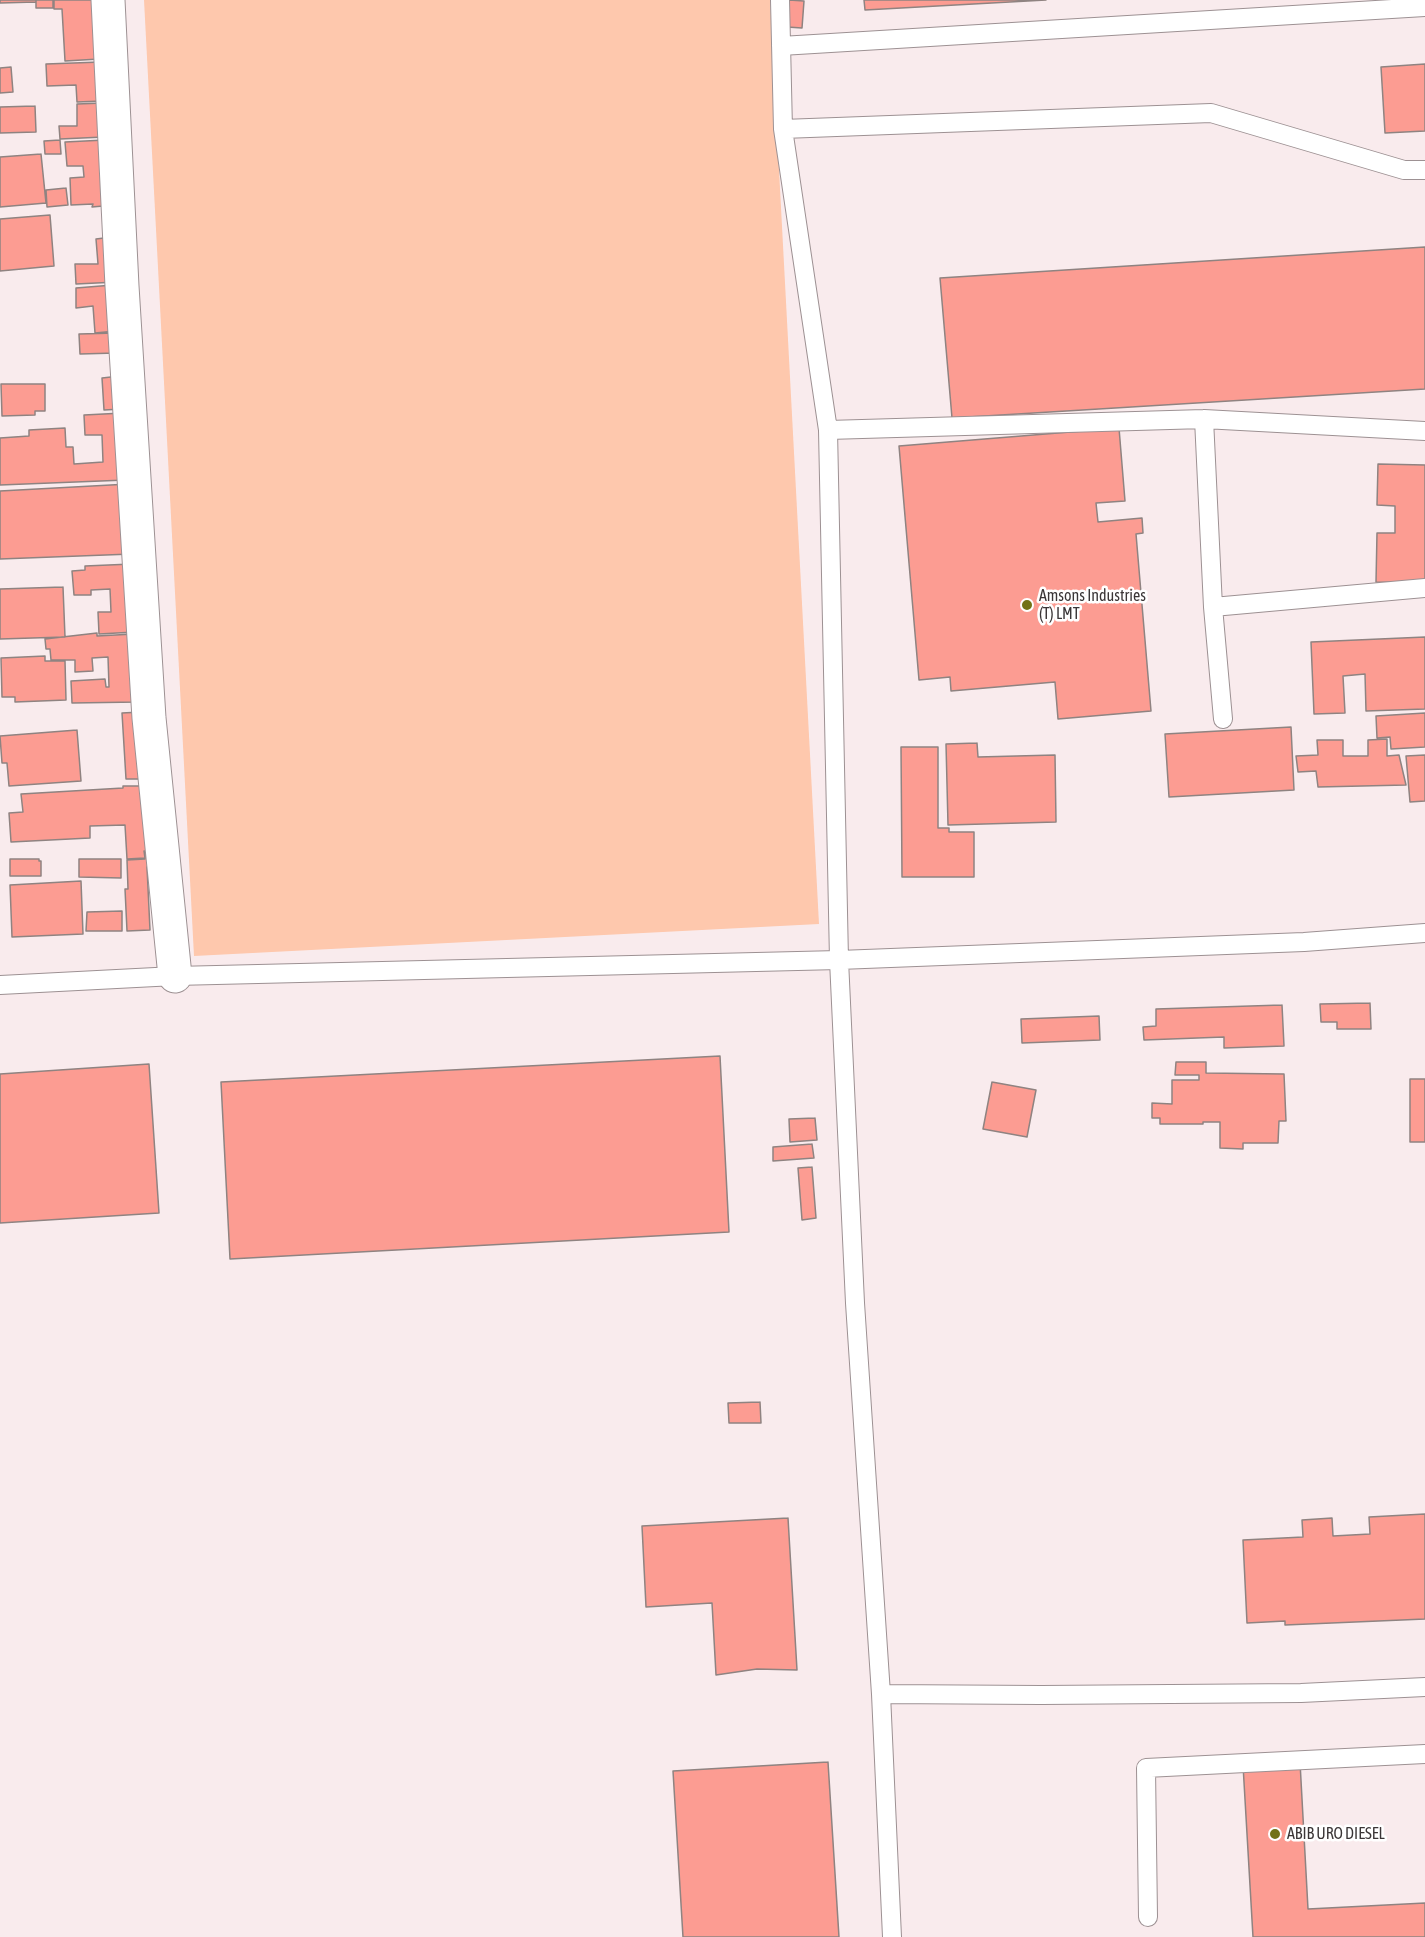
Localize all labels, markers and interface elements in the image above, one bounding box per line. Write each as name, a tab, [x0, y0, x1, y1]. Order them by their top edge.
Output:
place label: Amsons Industries (T) LMT	[1039, 586, 1146, 624]
marker: Amsons Industries (T) LMT	[1020, 598, 1034, 612]
place label: ABIB URO DIESEL	[1287, 1824, 1385, 1844]
marker: ABIB URO DIESEL	[1268, 1827, 1282, 1841]

